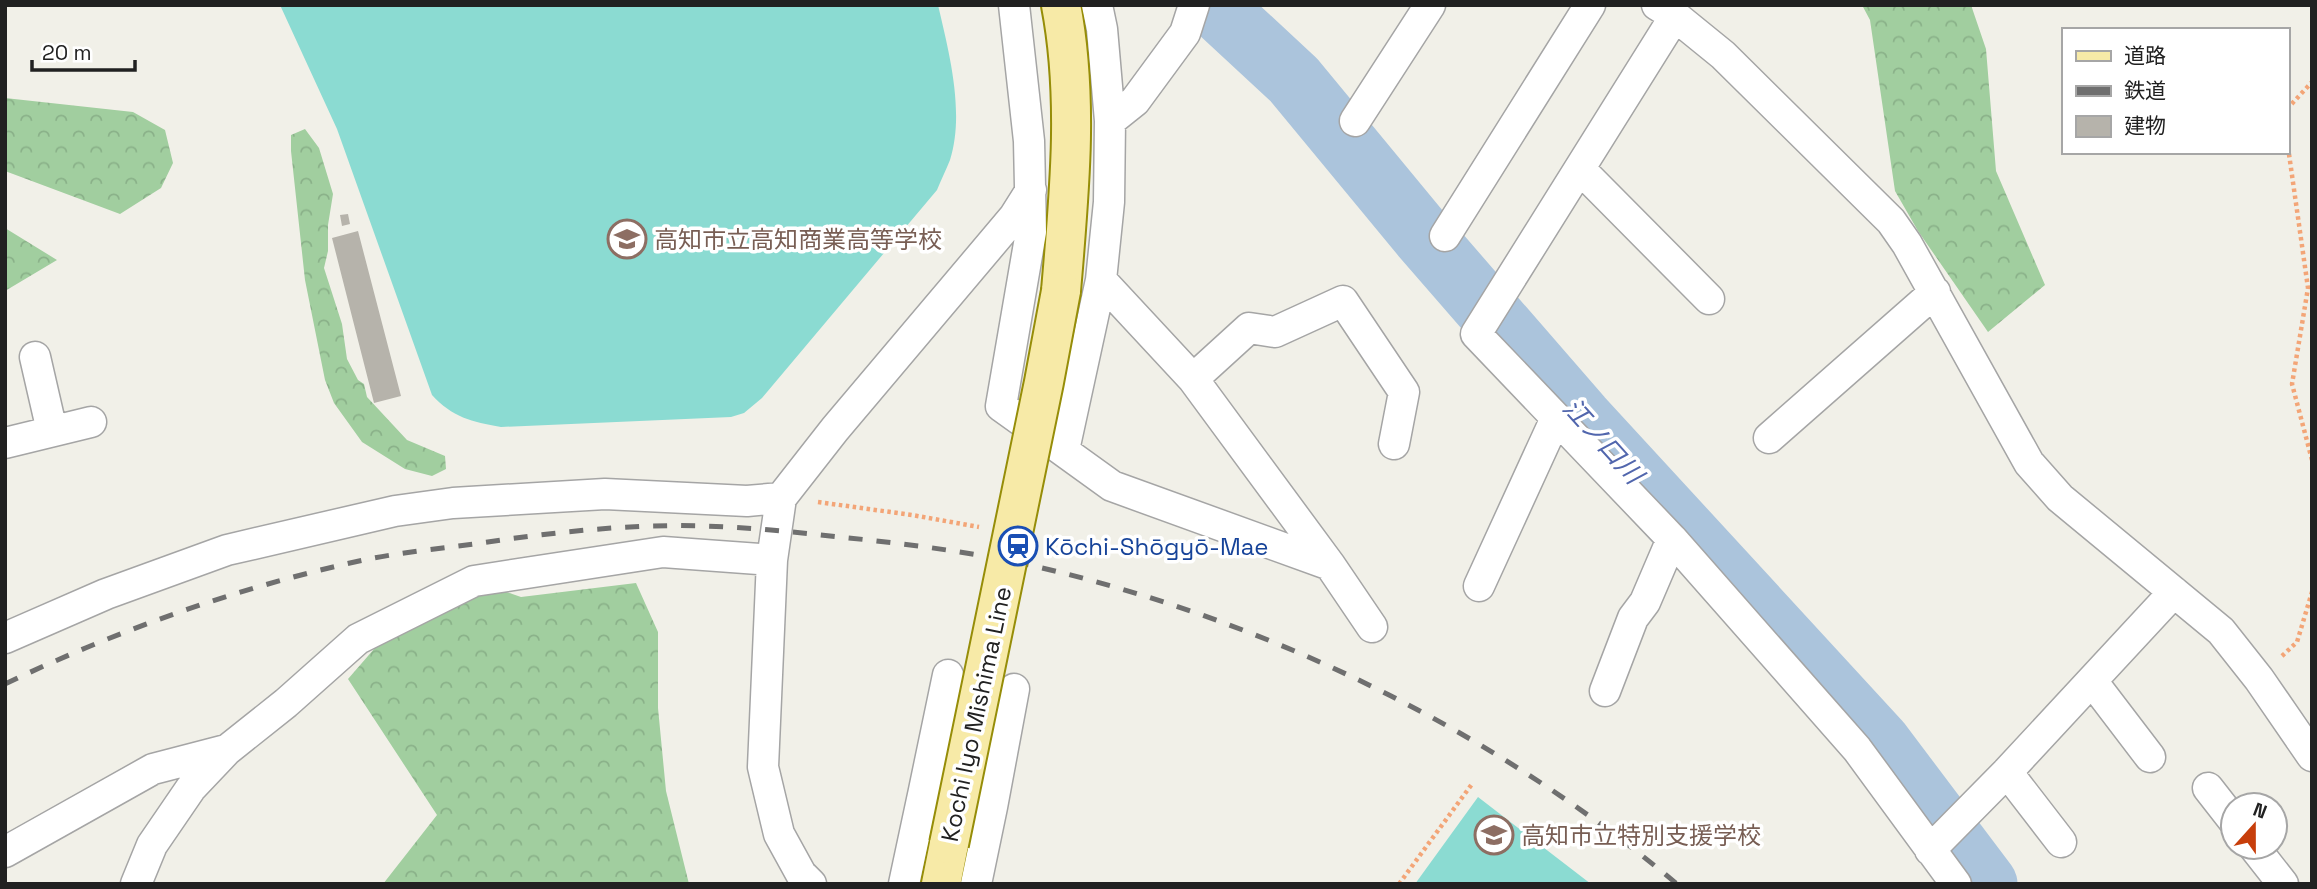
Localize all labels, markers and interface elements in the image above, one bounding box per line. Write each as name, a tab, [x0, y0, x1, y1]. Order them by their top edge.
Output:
scale bar	[32, 28, 135, 72]
legend	[2062, 28, 2289, 154]
text: 20 m	[42, 39, 92, 66]
text: 道路	[2124, 42, 2166, 69]
text: 鉄道	[2124, 77, 2166, 104]
text: 建物	[2124, 112, 2166, 139]
school or university icon: 高知市立高知商業高等学校	[606, 218, 648, 260]
place label: 高知市立高知商業高等学校	[654, 224, 942, 255]
water label: 江ノ口川	[1556, 391, 1652, 493]
station icon: Kōchi-Shōgyō-Mae	[997, 525, 1039, 567]
place label: Kōchi-Shōgyō-Mae	[1045, 531, 1268, 562]
street label: Kochi Iyo Mishima Line	[934, 584, 1018, 844]
north arrow	[2219, 791, 2289, 861]
text: N	[2249, 797, 2270, 825]
school or university icon: 高知市立特別支援学校	[1473, 814, 1515, 856]
place label: 高知市立特別支援学校	[1521, 820, 1761, 851]

